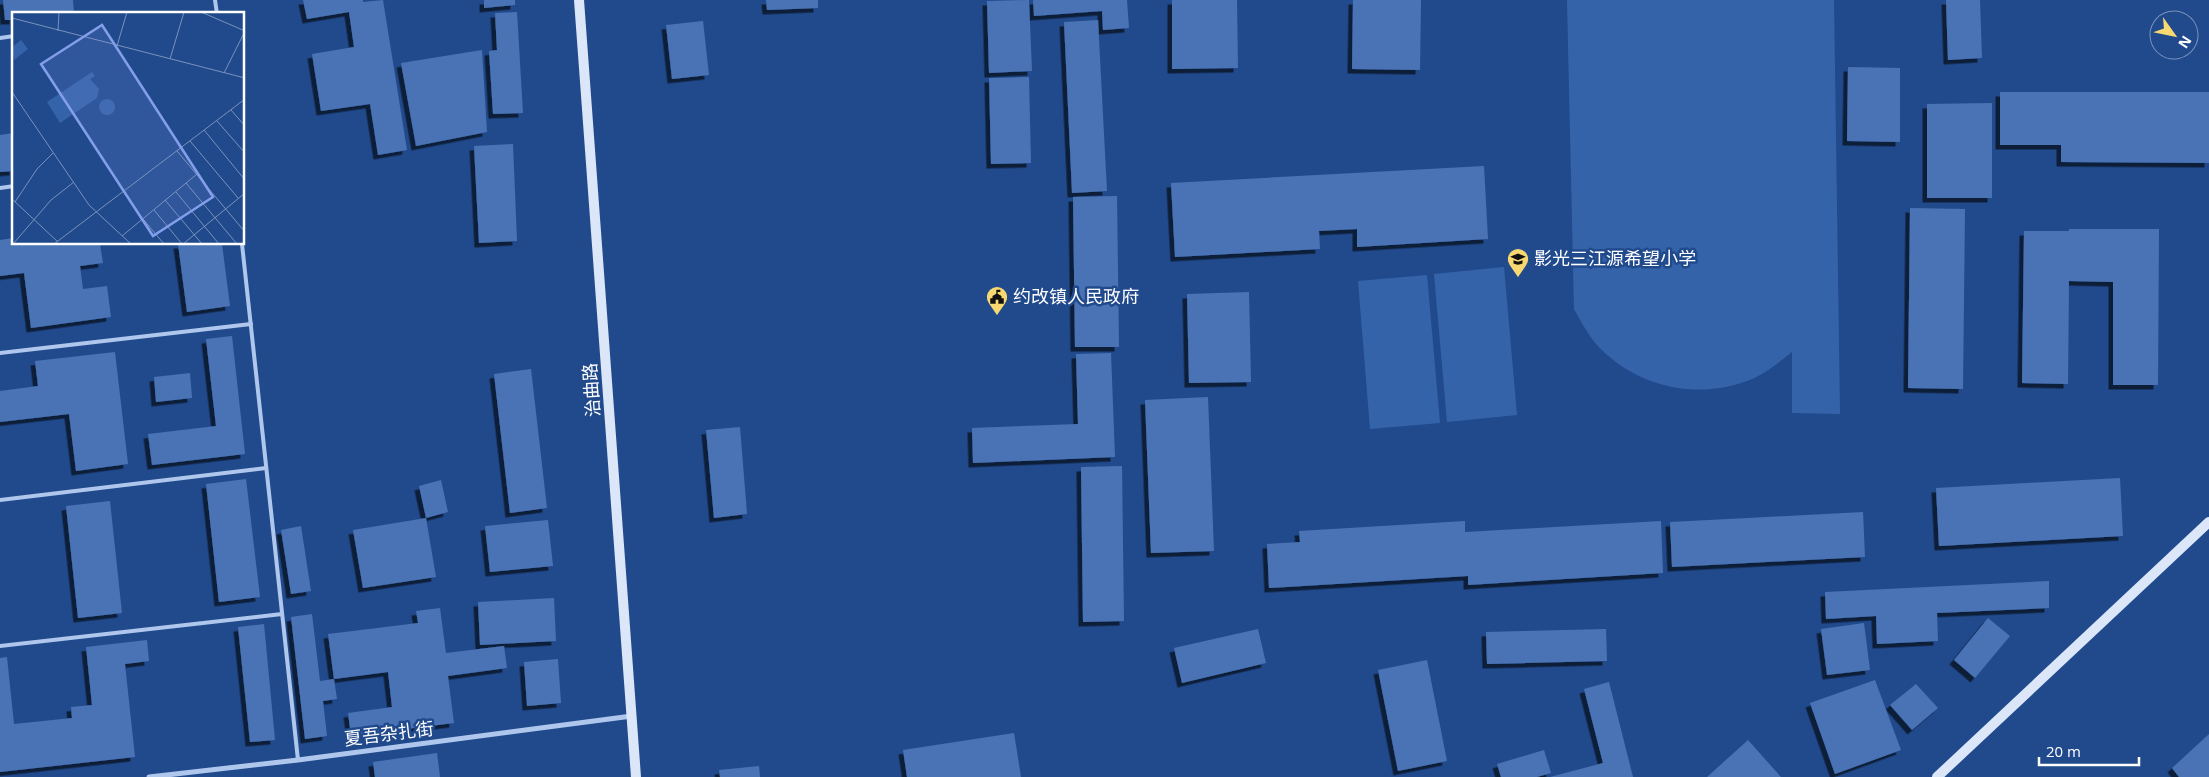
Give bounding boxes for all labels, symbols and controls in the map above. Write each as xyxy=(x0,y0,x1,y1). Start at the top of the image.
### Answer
north arrow xyxy=(2149,10,2199,60)
inset map xyxy=(12,12,245,245)
text: N xyxy=(2174,32,2196,52)
place label: 影光三江源希望小学 xyxy=(1534,246,1696,270)
school or university icon: 影光三江源希望小学 xyxy=(1506,247,1530,278)
place label: 约改镇人民政府 xyxy=(1013,284,1139,308)
public building icon: 约改镇人民政府 xyxy=(985,285,1009,316)
street label: 治曲路 xyxy=(577,362,605,418)
street label: 夏吾杂扎街 xyxy=(343,716,435,750)
scale bar xyxy=(2039,734,2139,766)
text: 20 m xyxy=(2046,741,2081,761)

